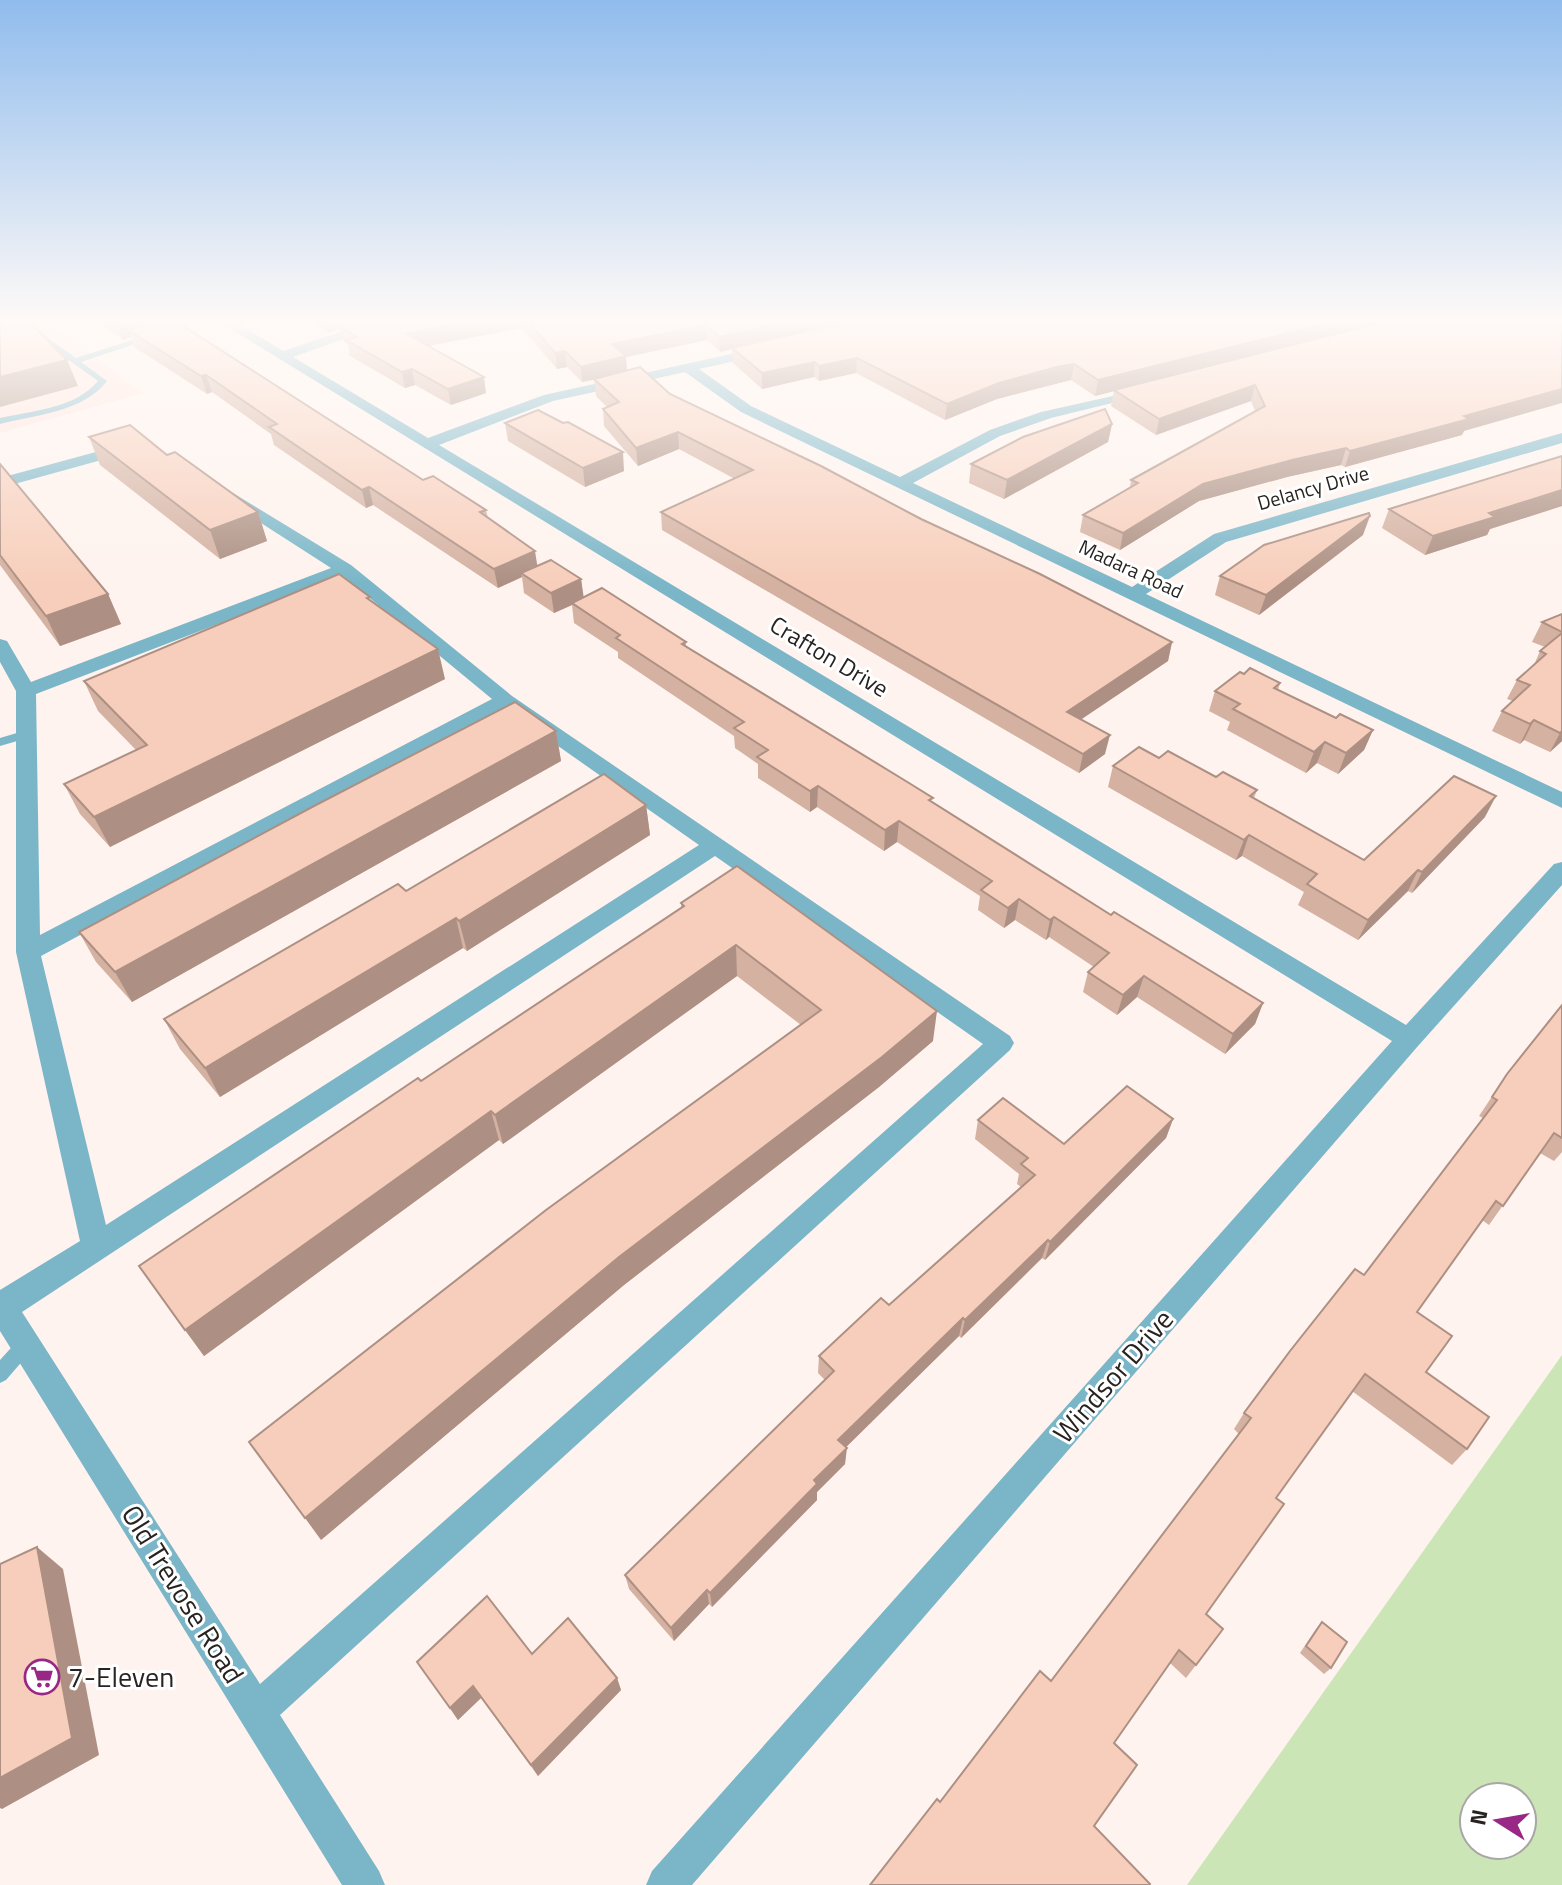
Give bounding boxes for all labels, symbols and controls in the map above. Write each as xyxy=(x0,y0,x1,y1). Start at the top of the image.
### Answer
street label: Delancy Drive xyxy=(1253,457,1372,518)
street label: Madara Road xyxy=(1074,531,1189,606)
street label: Crafton Drive xyxy=(763,606,896,706)
street label: Windsor Drive xyxy=(1042,1299,1183,1452)
street label: Old Trevose Road xyxy=(111,1496,256,1691)
place label: 7-Eleven xyxy=(68,1655,174,1698)
supermarket icon: 7-Eleven xyxy=(23,1658,61,1696)
north arrow xyxy=(1458,1781,1538,1861)
text: N xyxy=(1460,1806,1497,1828)

